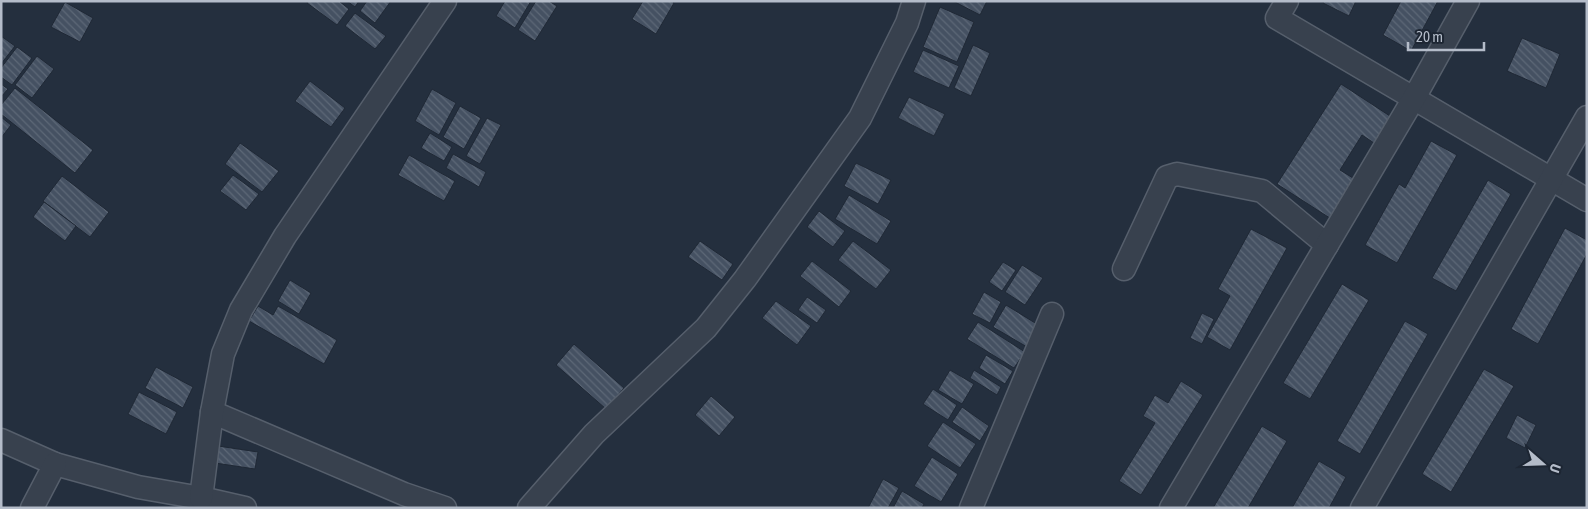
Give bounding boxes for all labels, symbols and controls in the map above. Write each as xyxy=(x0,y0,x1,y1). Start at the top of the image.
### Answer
scale bar xyxy=(1408,20,1484,52)
text: 20 m xyxy=(1416,28,1443,45)
north arrow xyxy=(1518,439,1568,489)
text: U xyxy=(1546,462,1564,475)

